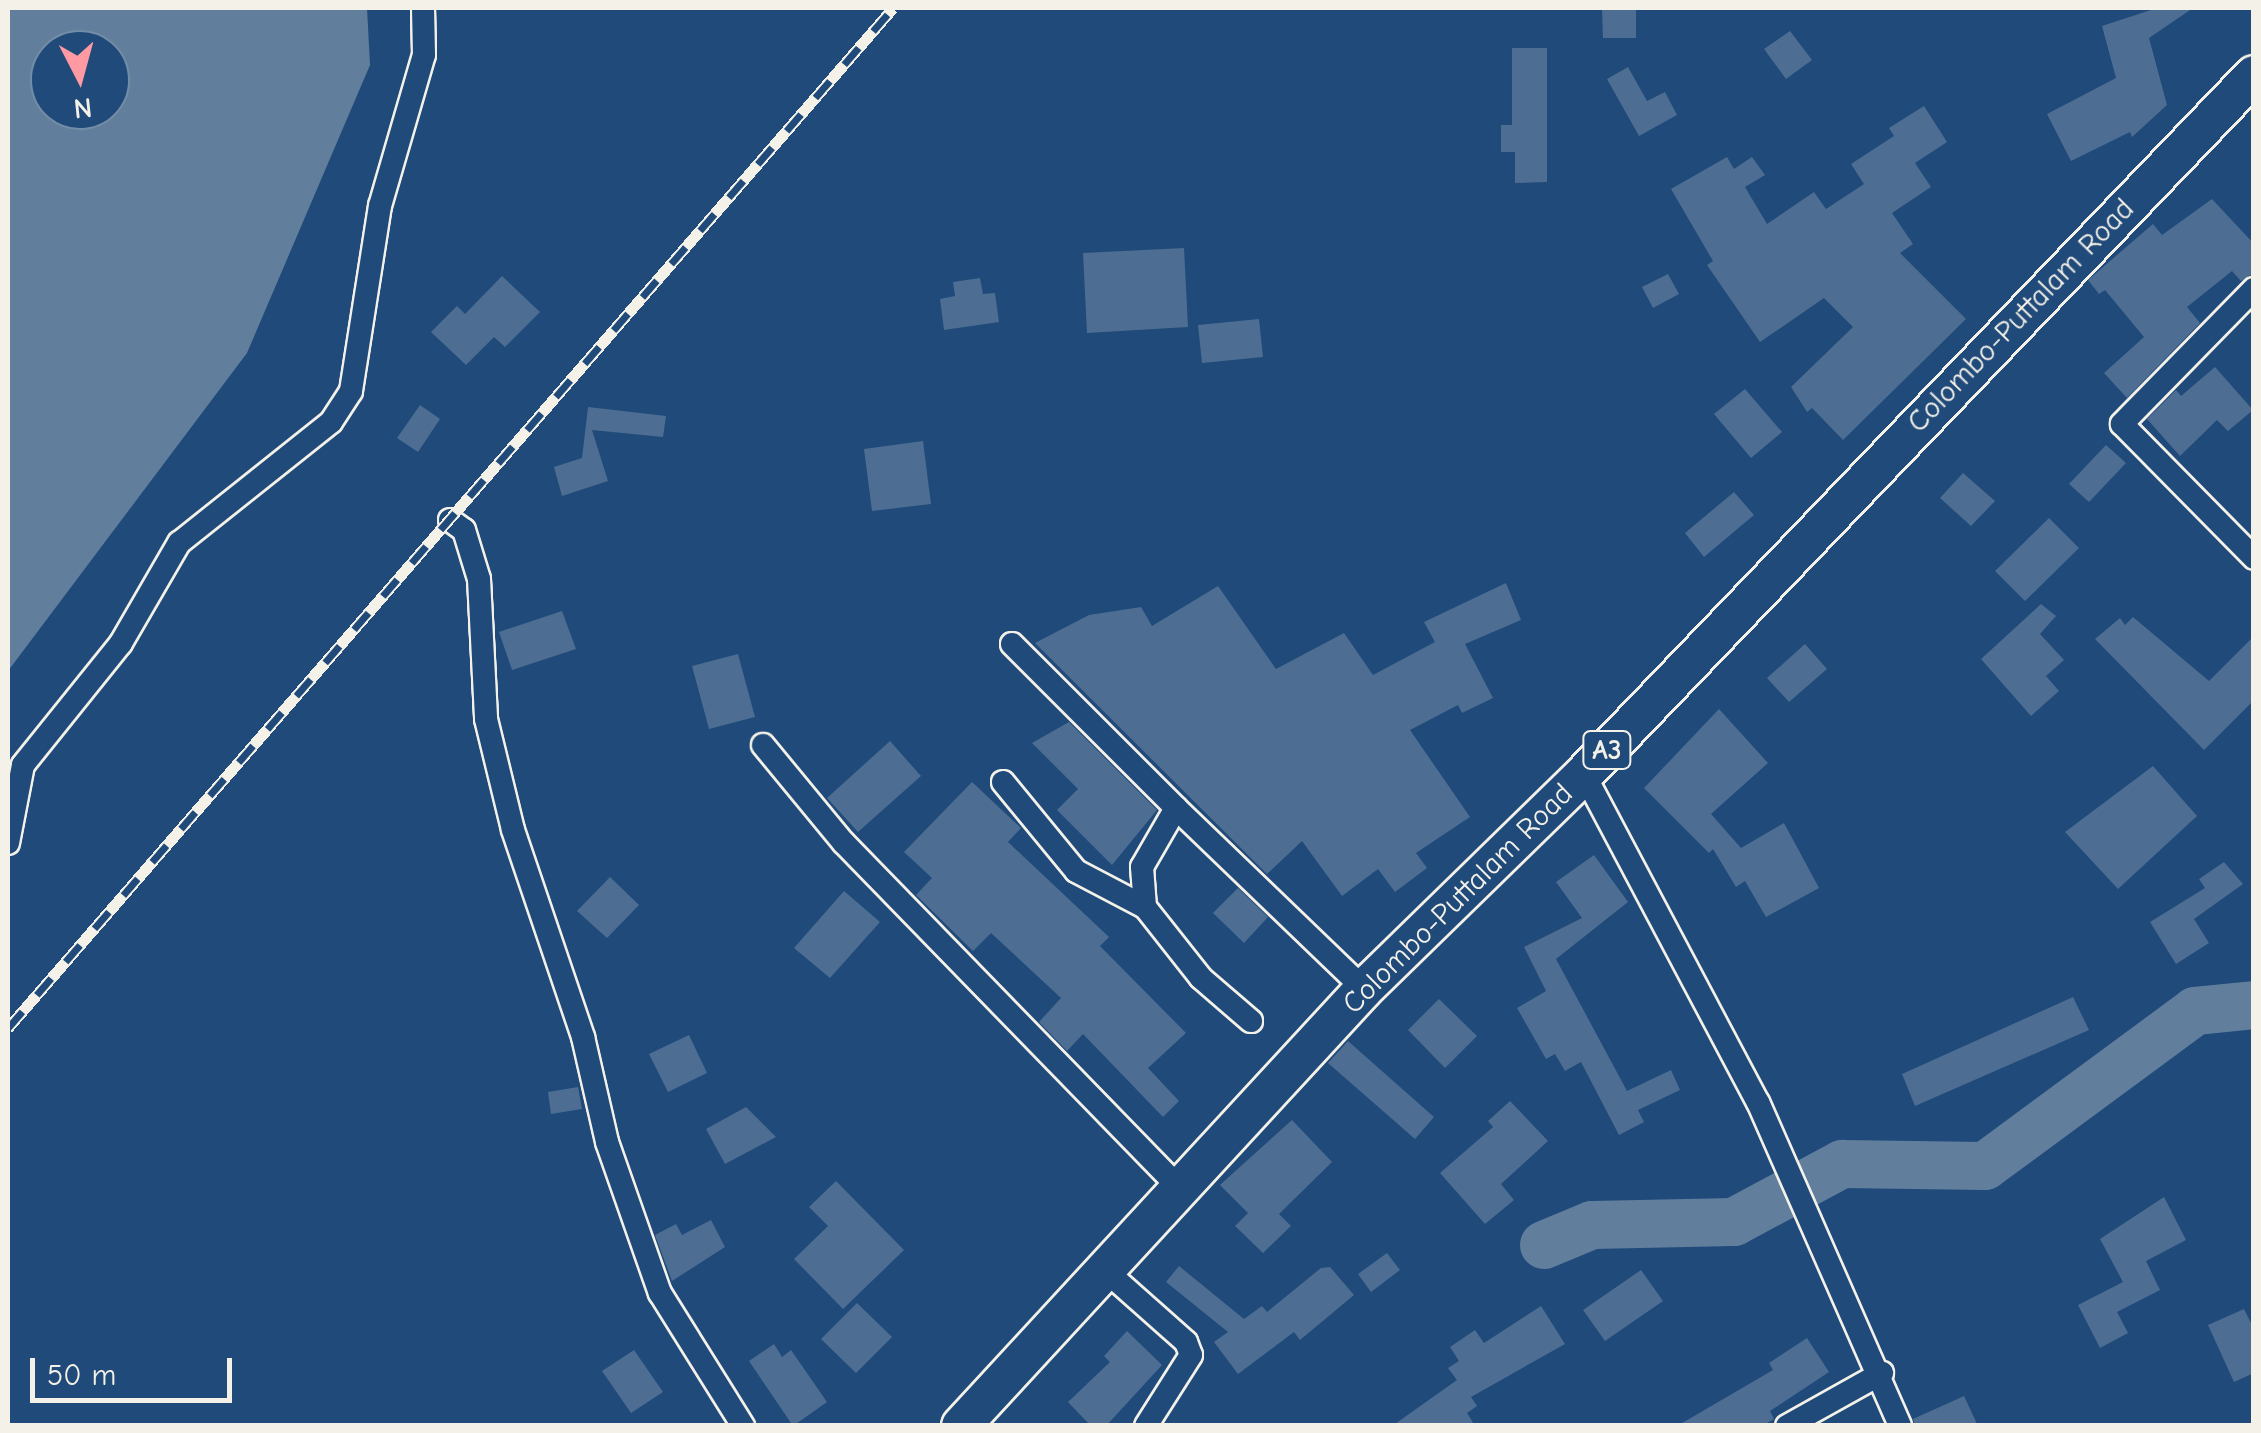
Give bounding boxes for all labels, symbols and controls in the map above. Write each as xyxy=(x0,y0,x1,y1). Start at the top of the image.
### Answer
north arrow xyxy=(30,30,130,130)
text: N xyxy=(72,91,94,125)
street label: Colombo-Puttalam Road xyxy=(1900,192,2142,440)
road number: A3 xyxy=(1582,727,1632,773)
street label: Colombo-Puttalam Road xyxy=(1335,776,1581,1022)
scale bar xyxy=(35,1338,238,1400)
text: 50 m xyxy=(47,1358,116,1393)

